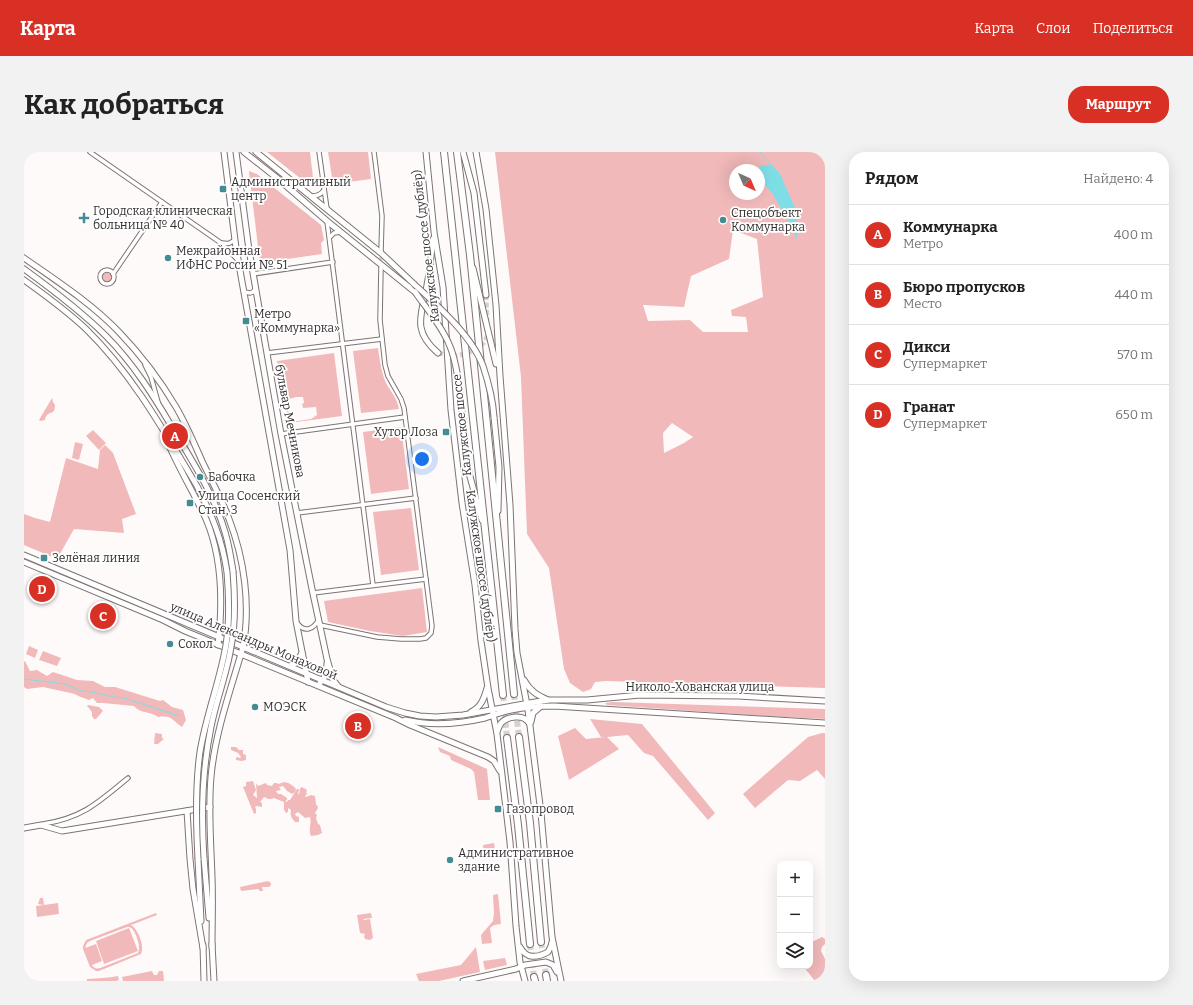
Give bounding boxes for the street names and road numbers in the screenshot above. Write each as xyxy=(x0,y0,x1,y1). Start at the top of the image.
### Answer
street label: Калужское шоссе (дублёр) xyxy=(409,169,442,323)
street label: бульвар Мечникова xyxy=(272,363,308,479)
street label: Калужское шоссе xyxy=(450,373,474,477)
street label: Калужское шоссе (дублёр) xyxy=(463,489,500,643)
street label: улица Александры Монаховой xyxy=(167,599,340,683)
street label: Николо-Хованская улица xyxy=(626,680,775,694)

